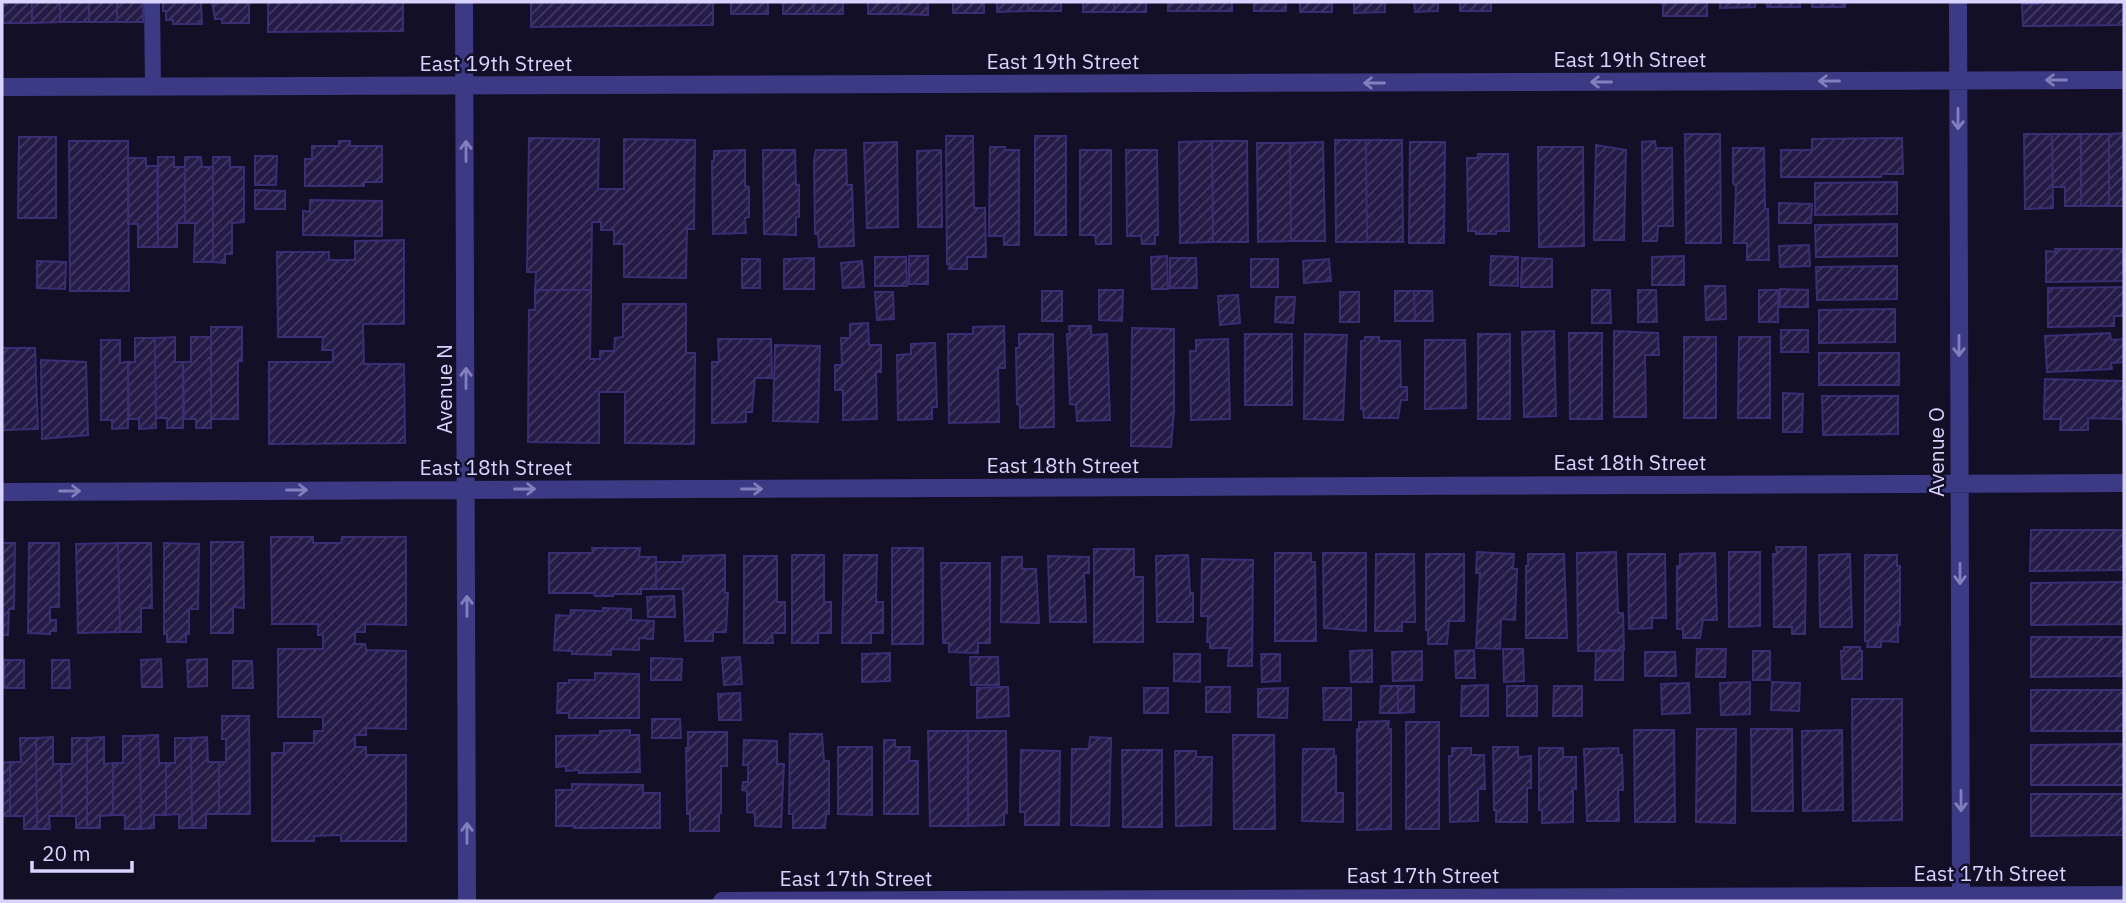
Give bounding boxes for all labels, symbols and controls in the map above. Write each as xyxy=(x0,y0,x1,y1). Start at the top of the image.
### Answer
street label: East 19th Street xyxy=(1554,45,1706,73)
street label: East 19th Street xyxy=(987,47,1139,75)
street label: East 19th Street xyxy=(420,49,572,77)
one-way arrow xyxy=(2045,73,2068,87)
one-way arrow xyxy=(1817,74,1840,88)
one-way arrow xyxy=(1590,75,1613,89)
one-way arrow xyxy=(1362,76,1385,90)
one-way arrow xyxy=(1951,107,1965,130)
one-way arrow xyxy=(459,139,473,162)
one-way arrow xyxy=(1952,335,1966,358)
street label: Avenue N xyxy=(430,344,458,434)
one-way arrow xyxy=(459,367,473,390)
street label: Avenue O xyxy=(1922,407,1950,497)
street label: East 18th Street xyxy=(1554,448,1706,476)
street label: East 18th Street xyxy=(987,451,1139,479)
street label: East 18th Street xyxy=(420,453,572,481)
one-way arrow xyxy=(513,482,536,496)
one-way arrow xyxy=(741,482,764,495)
one-way arrow xyxy=(286,483,309,497)
one-way arrow xyxy=(58,484,81,498)
one-way arrow xyxy=(1953,562,1967,585)
one-way arrow xyxy=(460,594,474,617)
one-way arrow xyxy=(1954,790,1968,813)
one-way arrow xyxy=(460,822,474,845)
scale bar xyxy=(32,830,131,874)
text: 20 m xyxy=(42,839,91,867)
street label: East 17th Street xyxy=(1914,859,2066,887)
street label: East 17th Street xyxy=(1347,861,1499,889)
street label: East 17th Street xyxy=(780,864,932,892)

